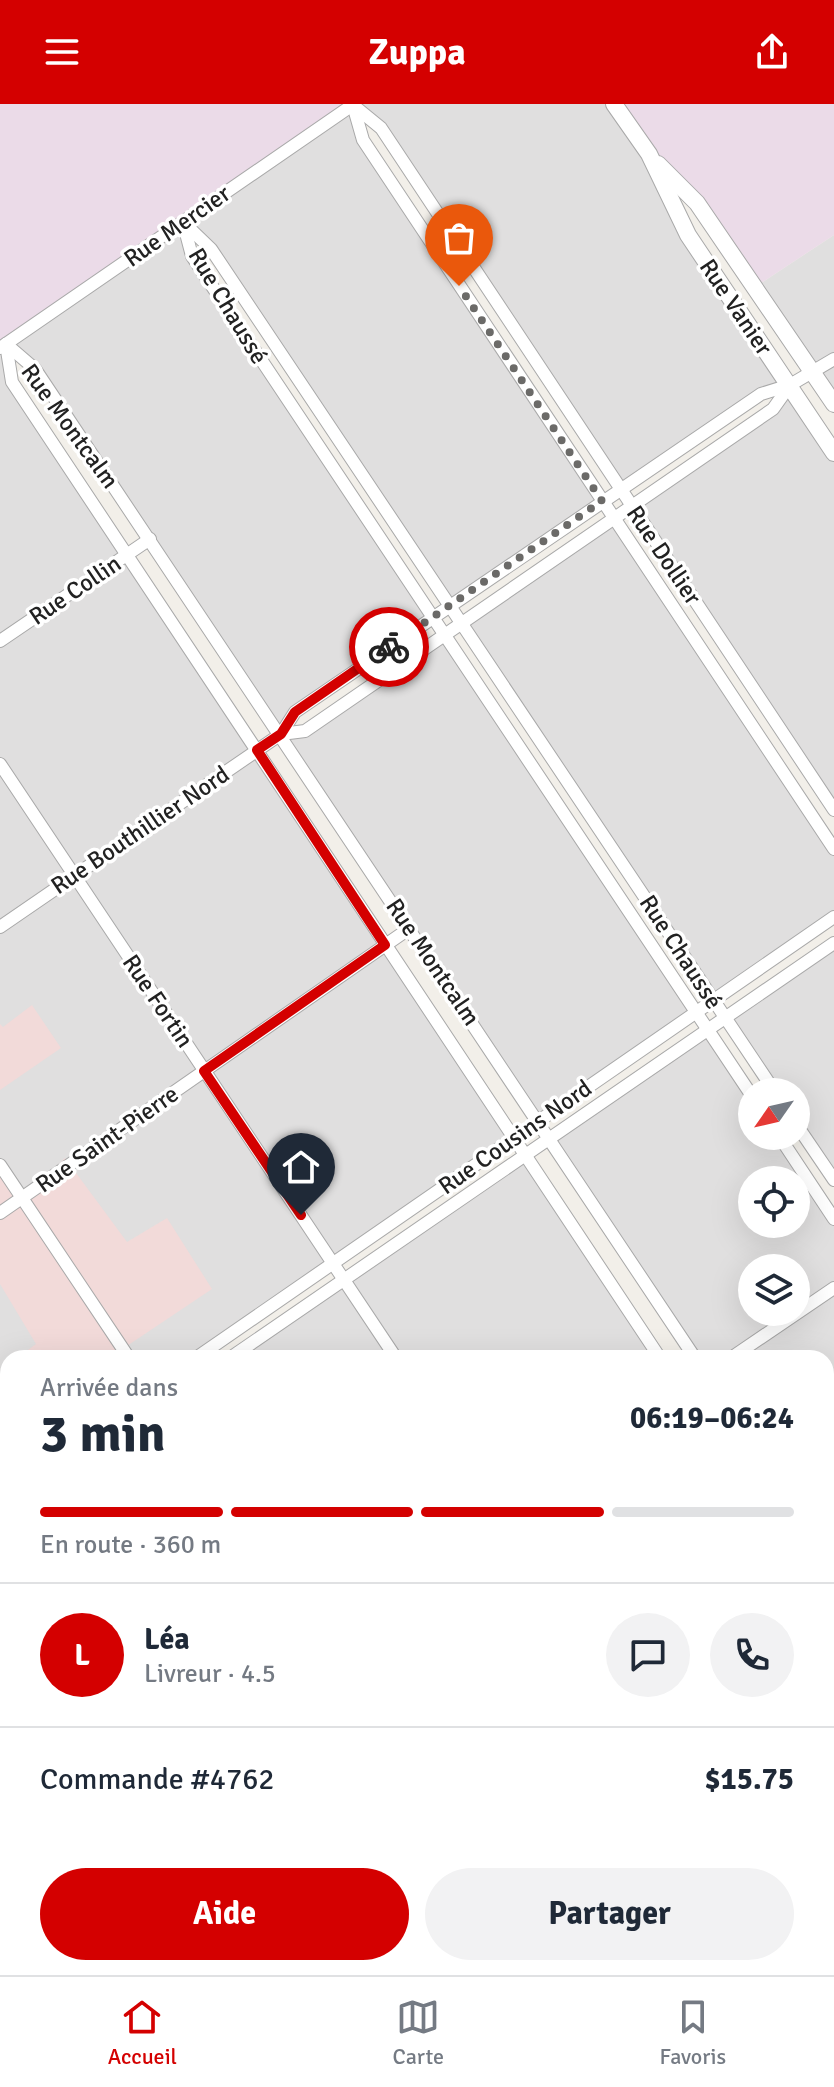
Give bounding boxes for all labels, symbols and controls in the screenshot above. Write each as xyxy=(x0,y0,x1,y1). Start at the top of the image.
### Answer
icon: menu xyxy=(40,30,84,74)
text: Zuppa xyxy=(368,30,466,75)
icon: share xyxy=(750,30,794,74)
street label: Rue Mercier xyxy=(118,178,236,274)
pin xyxy=(425,204,493,286)
icon: bag xyxy=(437,216,481,260)
street label: Rue Chaussé xyxy=(182,243,274,369)
street label: Rue Vanier xyxy=(693,253,779,361)
street label: Rue Montcalm xyxy=(15,358,125,494)
street label: Rue Dollier xyxy=(620,500,708,611)
street label: Rue Collin xyxy=(23,548,127,632)
courier xyxy=(349,607,429,687)
icon: bike xyxy=(367,625,411,669)
street label: Rue Bouthillier Nord xyxy=(45,759,235,901)
street label: Rue Chaussé xyxy=(633,889,729,1015)
street label: Rue Montcalm xyxy=(379,893,487,1031)
street label: Rue Fortin xyxy=(116,949,200,1053)
street label: Rue Cousins Nord xyxy=(433,1073,597,1201)
north arrow xyxy=(738,1078,810,1150)
map controls xyxy=(738,1078,810,1326)
street label: Rue Saint-Pierre xyxy=(30,1079,184,1199)
pin xyxy=(267,1133,335,1215)
icon: home xyxy=(279,1145,323,1189)
button: locate xyxy=(738,1166,810,1238)
button: layers xyxy=(738,1254,810,1326)
text: Arrivée dans xyxy=(40,1372,178,1404)
text: 06:19–06:24 xyxy=(630,1400,794,1437)
text: 3 min xyxy=(40,1402,166,1466)
text: En route · 360 m xyxy=(40,1529,221,1561)
button: chat xyxy=(606,1613,690,1697)
button: phone xyxy=(710,1613,794,1697)
text: Léa xyxy=(144,1621,190,1658)
text: L xyxy=(74,1637,90,1674)
text: Livreur · 4.5 xyxy=(144,1658,276,1690)
text: Commande #4762 xyxy=(40,1761,275,1798)
text: $15.75 xyxy=(704,1761,794,1798)
button: Aide xyxy=(40,1868,409,1960)
button: Partager xyxy=(425,1868,794,1960)
tab: Accueil xyxy=(108,1995,177,2070)
tab: Carte xyxy=(393,1995,444,2070)
tab: Favoris xyxy=(659,1995,726,2070)

